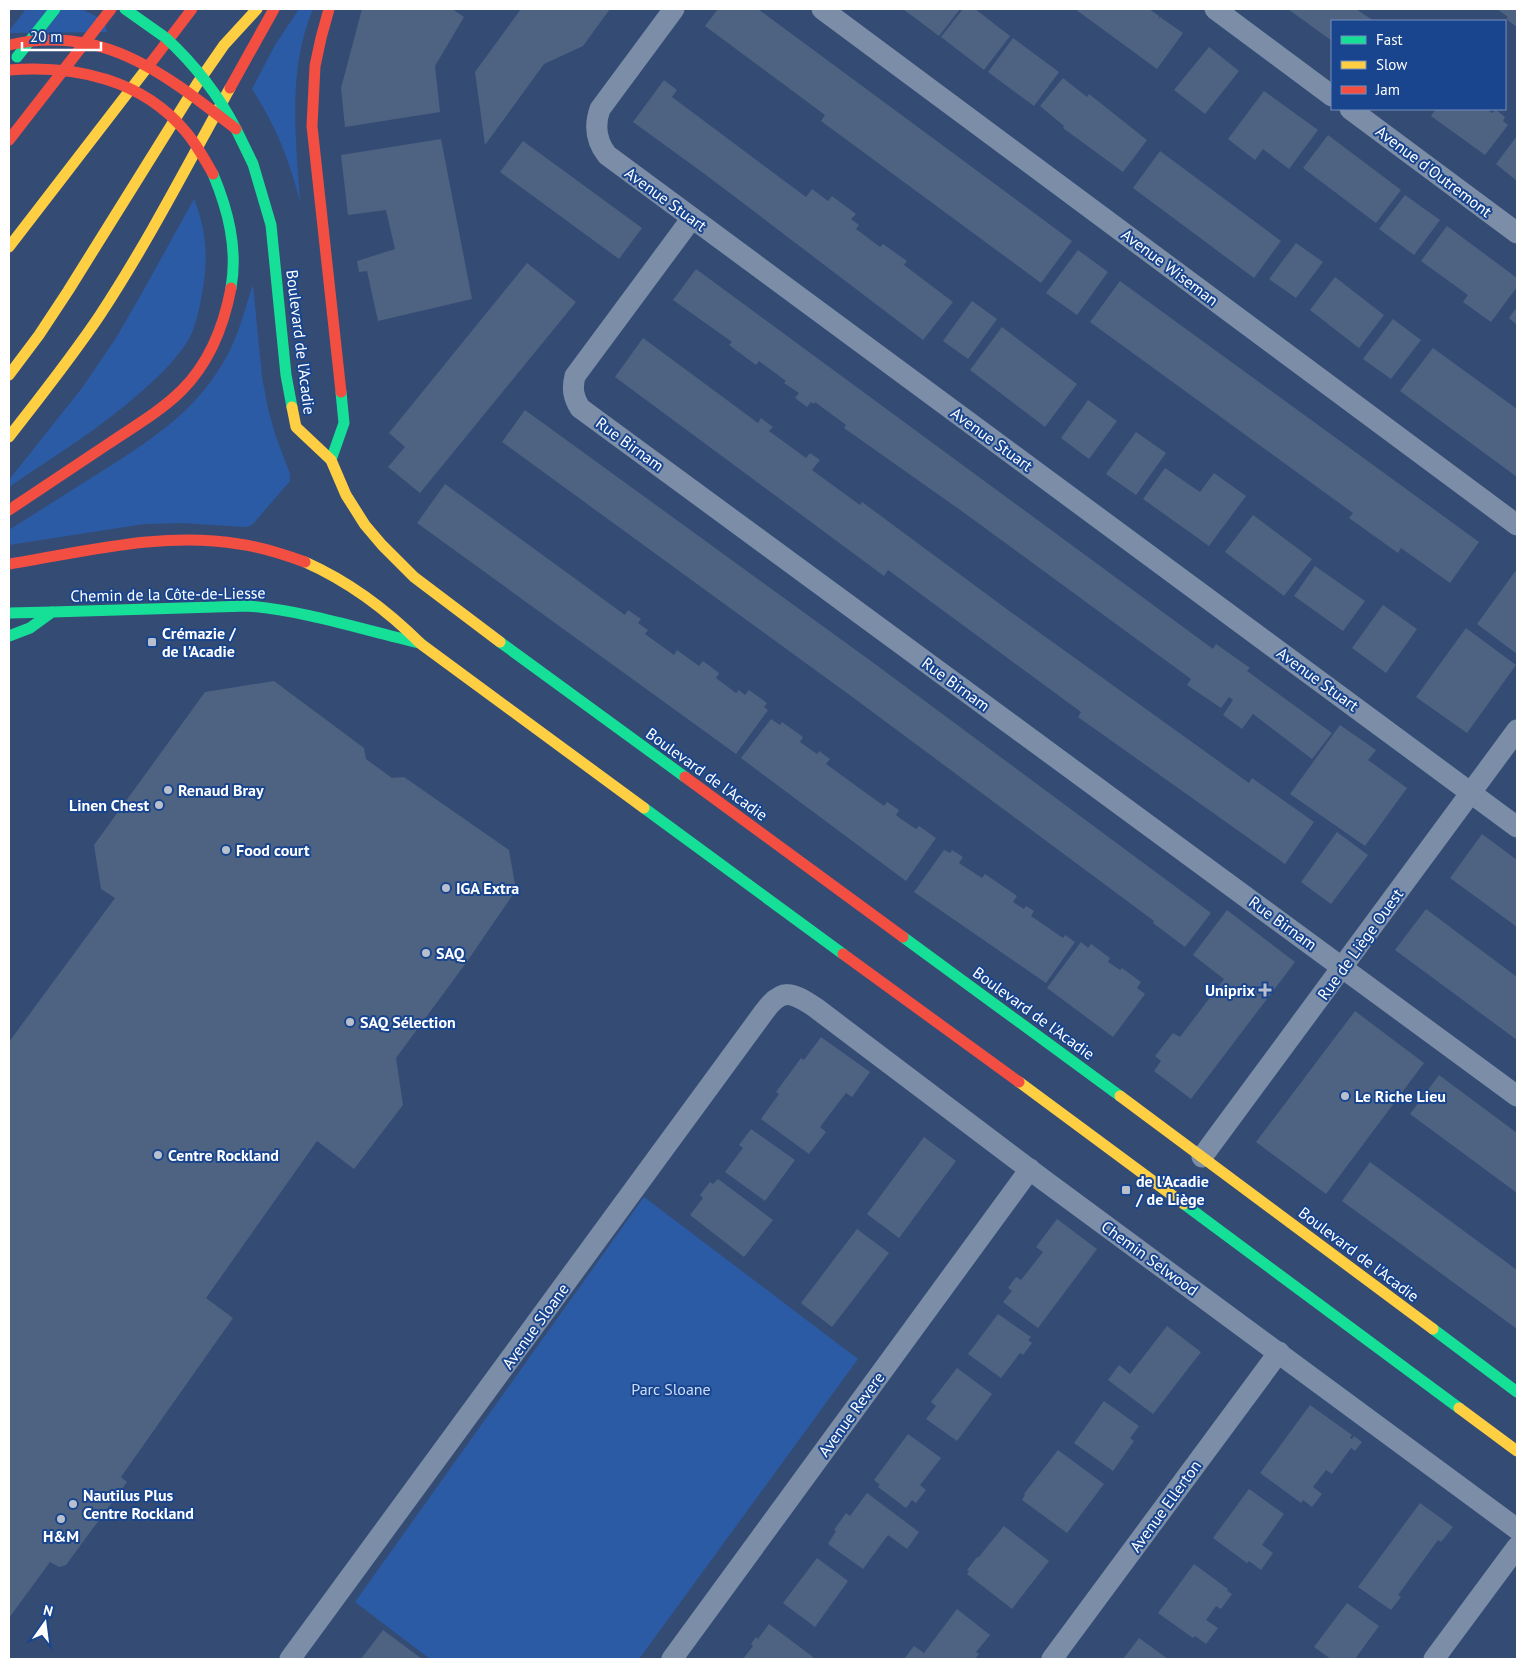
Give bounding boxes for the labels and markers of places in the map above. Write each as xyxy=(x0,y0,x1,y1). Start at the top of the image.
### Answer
place label: Crémazie / de l'Acadie xyxy=(162,623,236,661)
marker: Crémazie / de l'Acadie xyxy=(146,636,158,648)
place label: Renaud Bray xyxy=(178,780,264,800)
marker: Renaud Bray xyxy=(162,784,174,796)
place label: Linen Chest xyxy=(69,795,149,815)
marker: Linen Chest xyxy=(153,799,165,811)
place label: Food court xyxy=(236,840,310,860)
marker: Food court xyxy=(220,844,232,856)
place label: IGA Extra xyxy=(456,878,519,898)
marker: IGA Extra xyxy=(440,882,452,894)
place label: SAQ xyxy=(436,943,466,963)
marker: SAQ xyxy=(420,947,432,959)
place label: Uniprix xyxy=(1205,980,1256,1000)
marker: Uniprix xyxy=(1259,984,1271,996)
place label: SAQ Sélection xyxy=(360,1012,456,1032)
marker: SAQ Sélection xyxy=(344,1016,356,1028)
place label: Le Riche Lieu xyxy=(1355,1086,1446,1106)
marker: Le Riche Lieu xyxy=(1339,1090,1351,1102)
place label: Centre Rockland xyxy=(168,1145,279,1165)
marker: Centre Rockland xyxy=(152,1149,164,1161)
place label: de l'Acadie / de Liège xyxy=(1135,1171,1209,1209)
marker: de l'Acadie / de Liège xyxy=(1120,1184,1132,1196)
place label: Nautilus Plus Centre Rockland xyxy=(83,1485,194,1523)
marker: Nautilus Plus Centre Rockland xyxy=(67,1498,79,1510)
marker: H&M xyxy=(55,1513,67,1525)
place label: H&M xyxy=(43,1526,79,1546)

